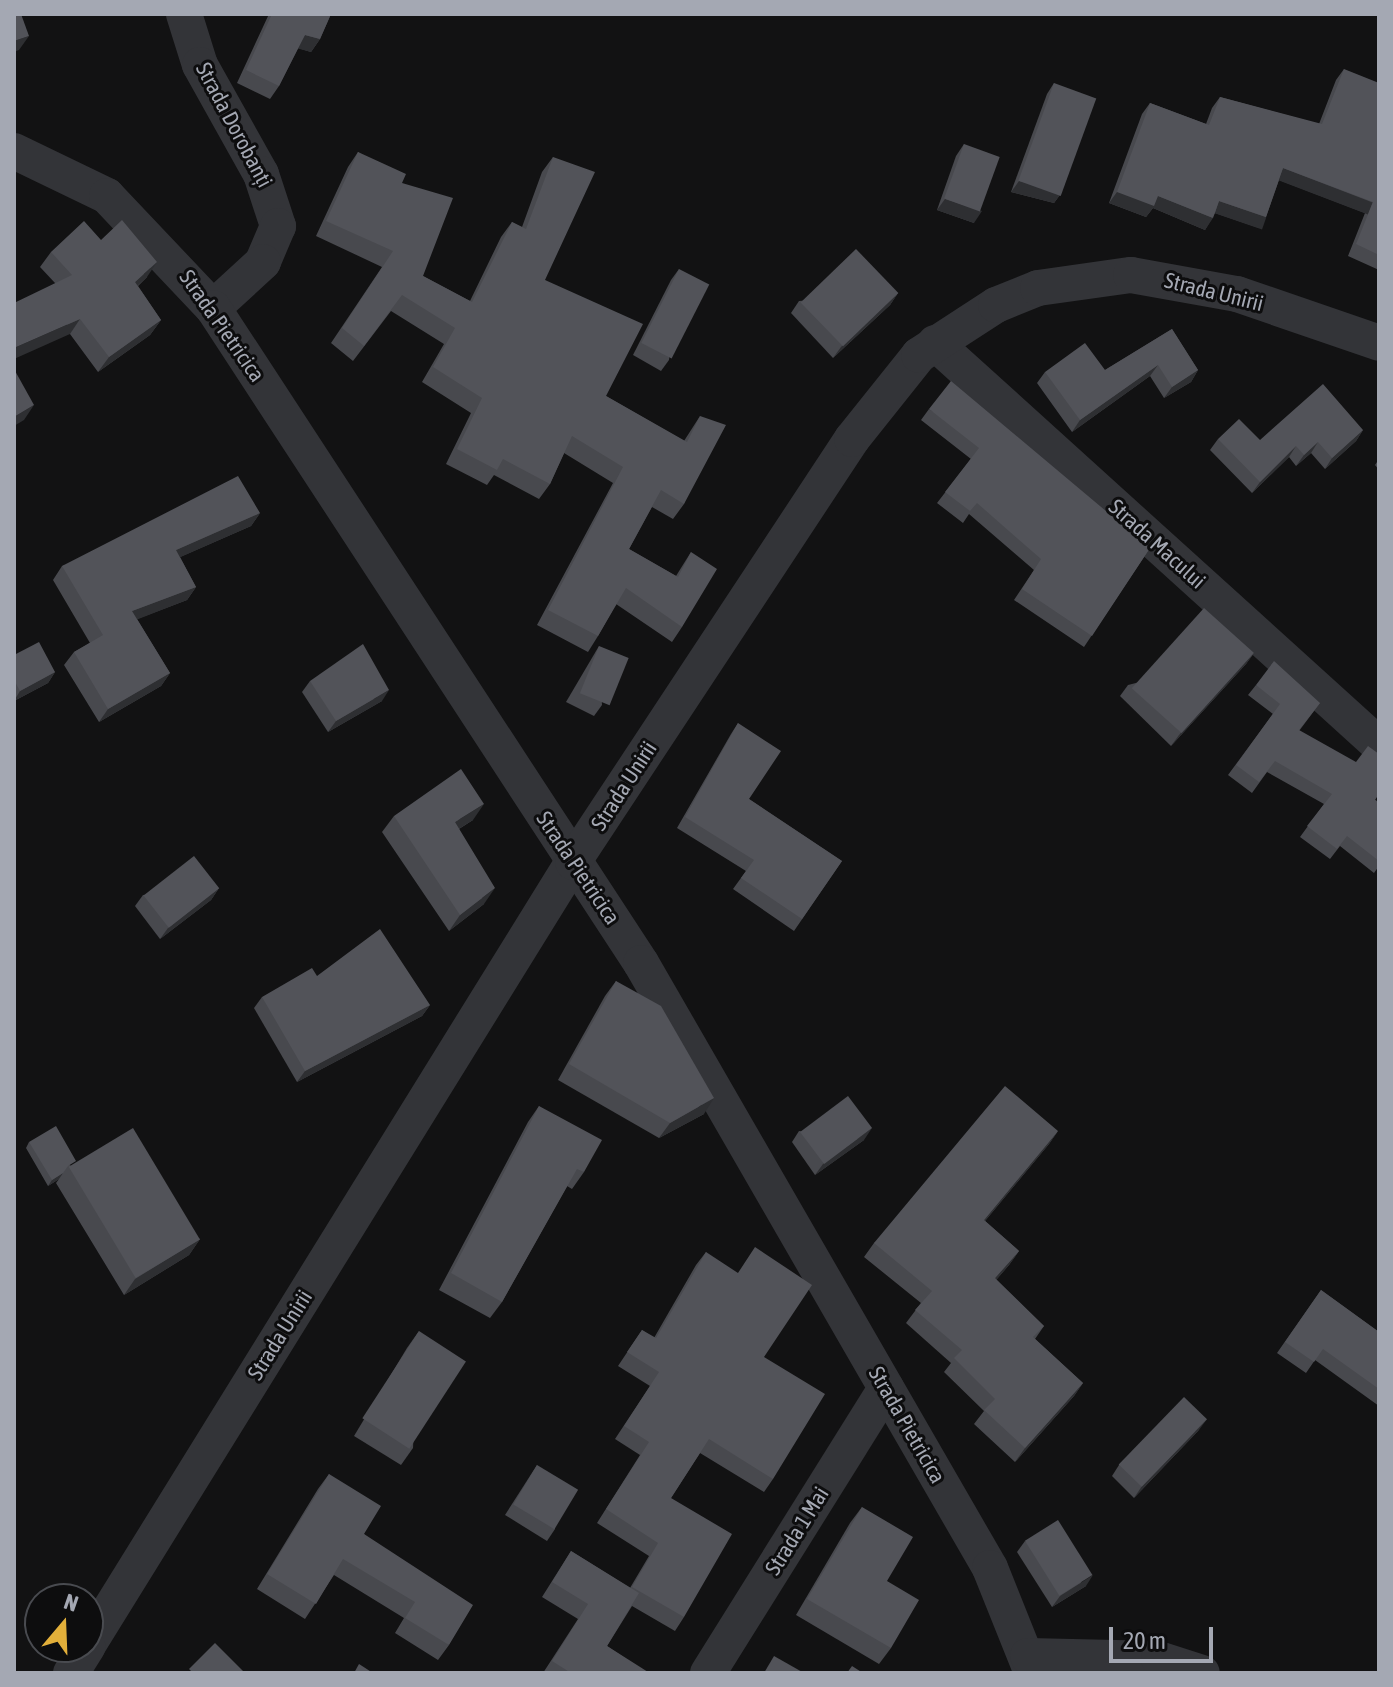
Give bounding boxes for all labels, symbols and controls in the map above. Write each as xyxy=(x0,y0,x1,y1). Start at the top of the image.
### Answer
street label: Strada Dorobanți xyxy=(190,58,278,192)
street label: Strada Pietricica xyxy=(174,265,270,387)
street label: Strada Unirii xyxy=(1162,267,1266,317)
street label: Strada Macului xyxy=(1103,494,1211,594)
street label: Strada Unirii xyxy=(585,737,663,835)
street label: Strada Pietricica xyxy=(531,807,625,929)
street label: Strada Unirii xyxy=(242,1285,318,1385)
street label: Strada Pietricica xyxy=(863,1362,951,1488)
street label: Strada 1 Mai xyxy=(760,1482,834,1580)
north arrow xyxy=(24,1583,104,1663)
text: N xyxy=(61,1588,82,1617)
scale bar xyxy=(1113,1611,1217,1661)
text: 20 m xyxy=(1123,1627,1166,1654)

